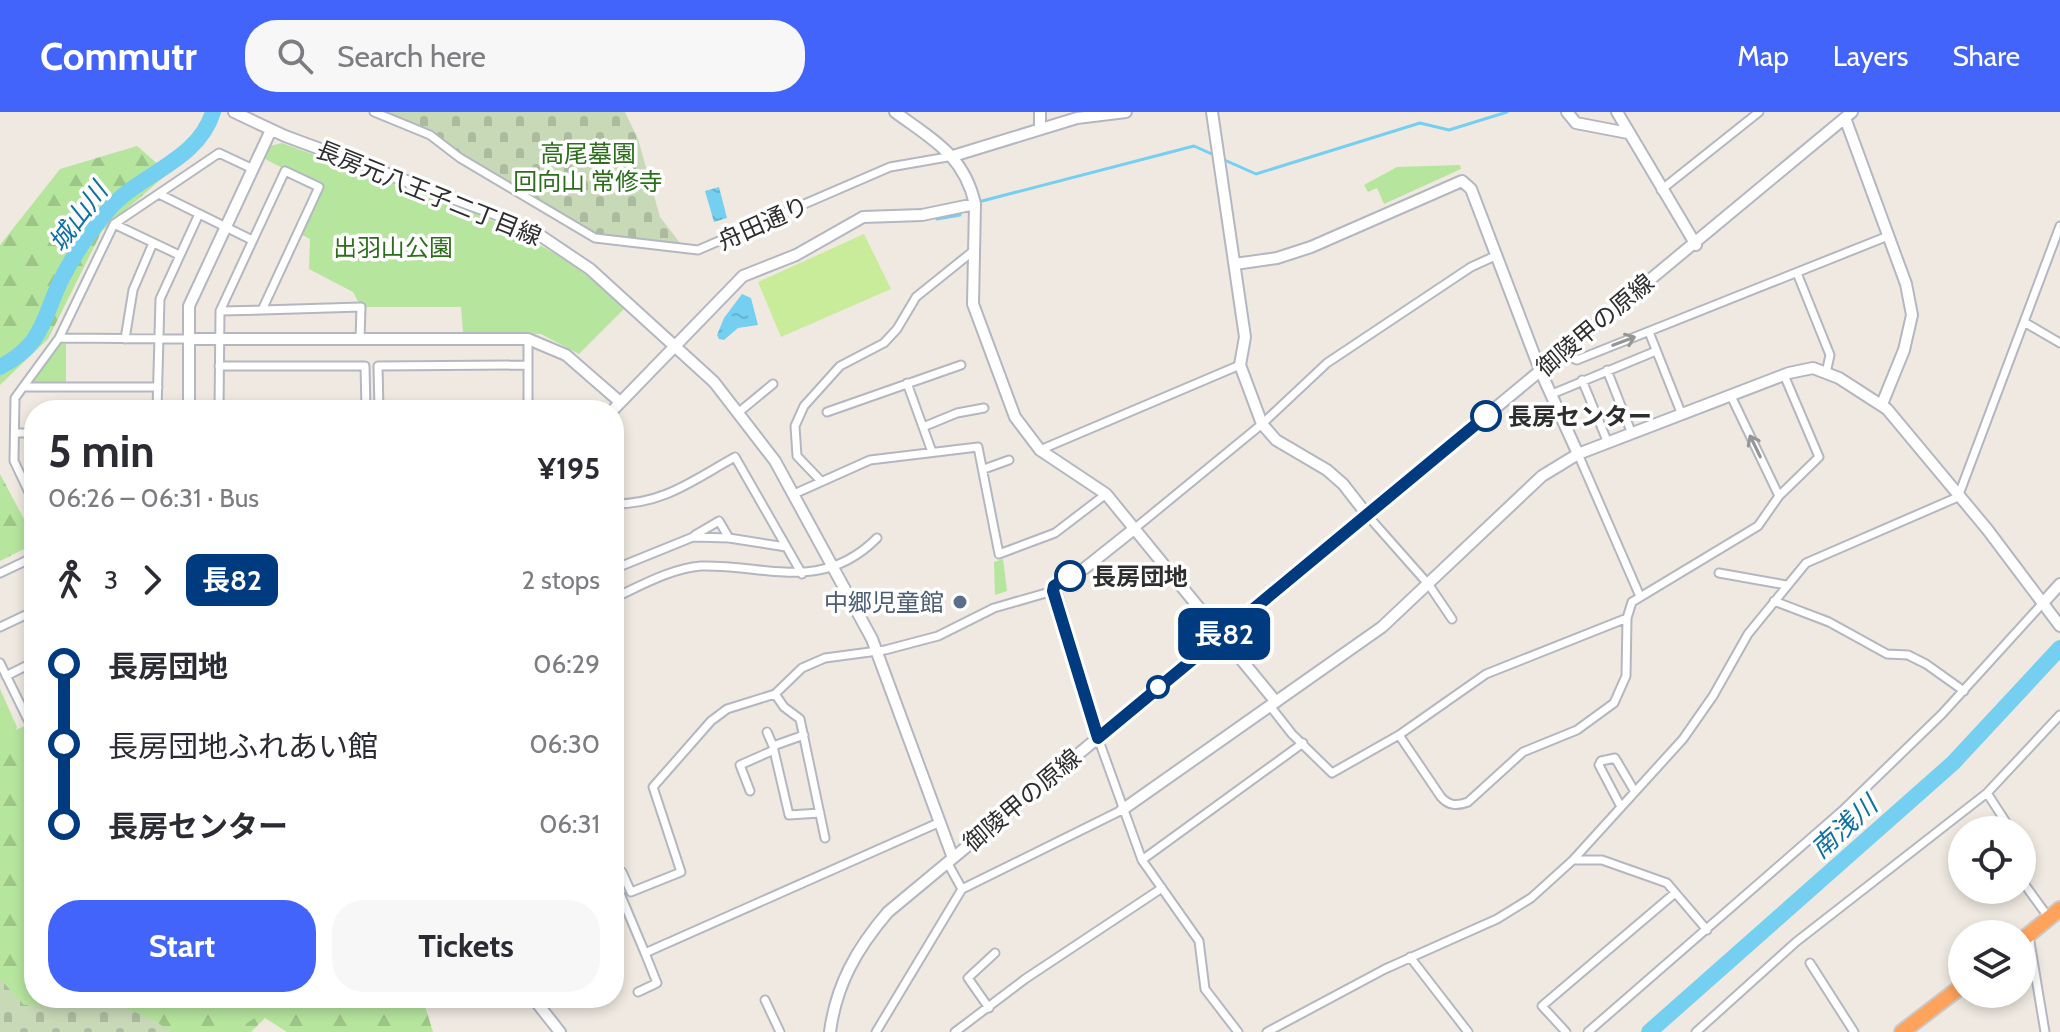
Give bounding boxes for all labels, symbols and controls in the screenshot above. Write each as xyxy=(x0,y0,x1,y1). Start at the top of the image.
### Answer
search box xyxy=(245,20,805,92)
text: Commutr xyxy=(40,33,197,80)
icon: search xyxy=(273,34,317,78)
text: Search here xyxy=(337,38,486,75)
text: Map xyxy=(1737,39,1789,73)
text: Layers xyxy=(1833,39,1908,73)
text: Share xyxy=(1952,39,2020,73)
street label: 長房元八王子二丁目線 xyxy=(312,135,546,251)
park label: 高尾墓園 回向山 常修寺 xyxy=(513,139,663,196)
water label: 城山川 xyxy=(42,174,116,258)
street label: 舟田通り xyxy=(713,190,813,256)
park label: 出羽山公園 xyxy=(333,233,453,262)
street label: 御陵甲の原線 xyxy=(1531,268,1659,382)
one-way arrow xyxy=(1611,333,1636,347)
marker: 長房センター xyxy=(1471,401,1501,431)
place label: 長房センター xyxy=(1508,402,1652,431)
text: 5 min xyxy=(48,425,155,478)
one-way arrow xyxy=(1747,434,1762,458)
text: ¥195 xyxy=(538,450,600,487)
text: 06:26 – 06:31 · Bus xyxy=(48,482,259,514)
icon: walk xyxy=(48,558,92,602)
icon: forward xyxy=(130,558,174,602)
marker: 長房団地 xyxy=(1055,561,1085,591)
place label: 長房団地 xyxy=(1092,562,1188,591)
text: 長82 xyxy=(202,563,262,597)
text: 3 xyxy=(104,564,118,596)
text: 2 stops xyxy=(522,564,600,596)
place label: 中郷児童館 xyxy=(824,588,944,617)
marker: 中郷児童館 xyxy=(951,593,969,611)
line badge: 長82 xyxy=(1178,608,1270,660)
text: 長82 xyxy=(1194,617,1254,651)
text: 長房団地 xyxy=(108,648,228,685)
text: 06:29 xyxy=(533,648,600,680)
unlabelled marker xyxy=(1147,676,1169,698)
text: 長房団地ふれあい館 xyxy=(108,728,378,765)
text: 06:30 xyxy=(529,728,600,760)
street label: 御陵甲の原線 xyxy=(958,743,1086,857)
water label: 南浅川 xyxy=(1804,787,1886,865)
text: 長房センター xyxy=(108,808,288,845)
text: 06:31 xyxy=(539,808,600,840)
map controls xyxy=(1948,816,2036,1008)
button: locate xyxy=(1948,816,2036,904)
button: Start xyxy=(48,900,316,992)
button: Tickets xyxy=(332,900,600,992)
button: layers xyxy=(1948,920,2036,1008)

